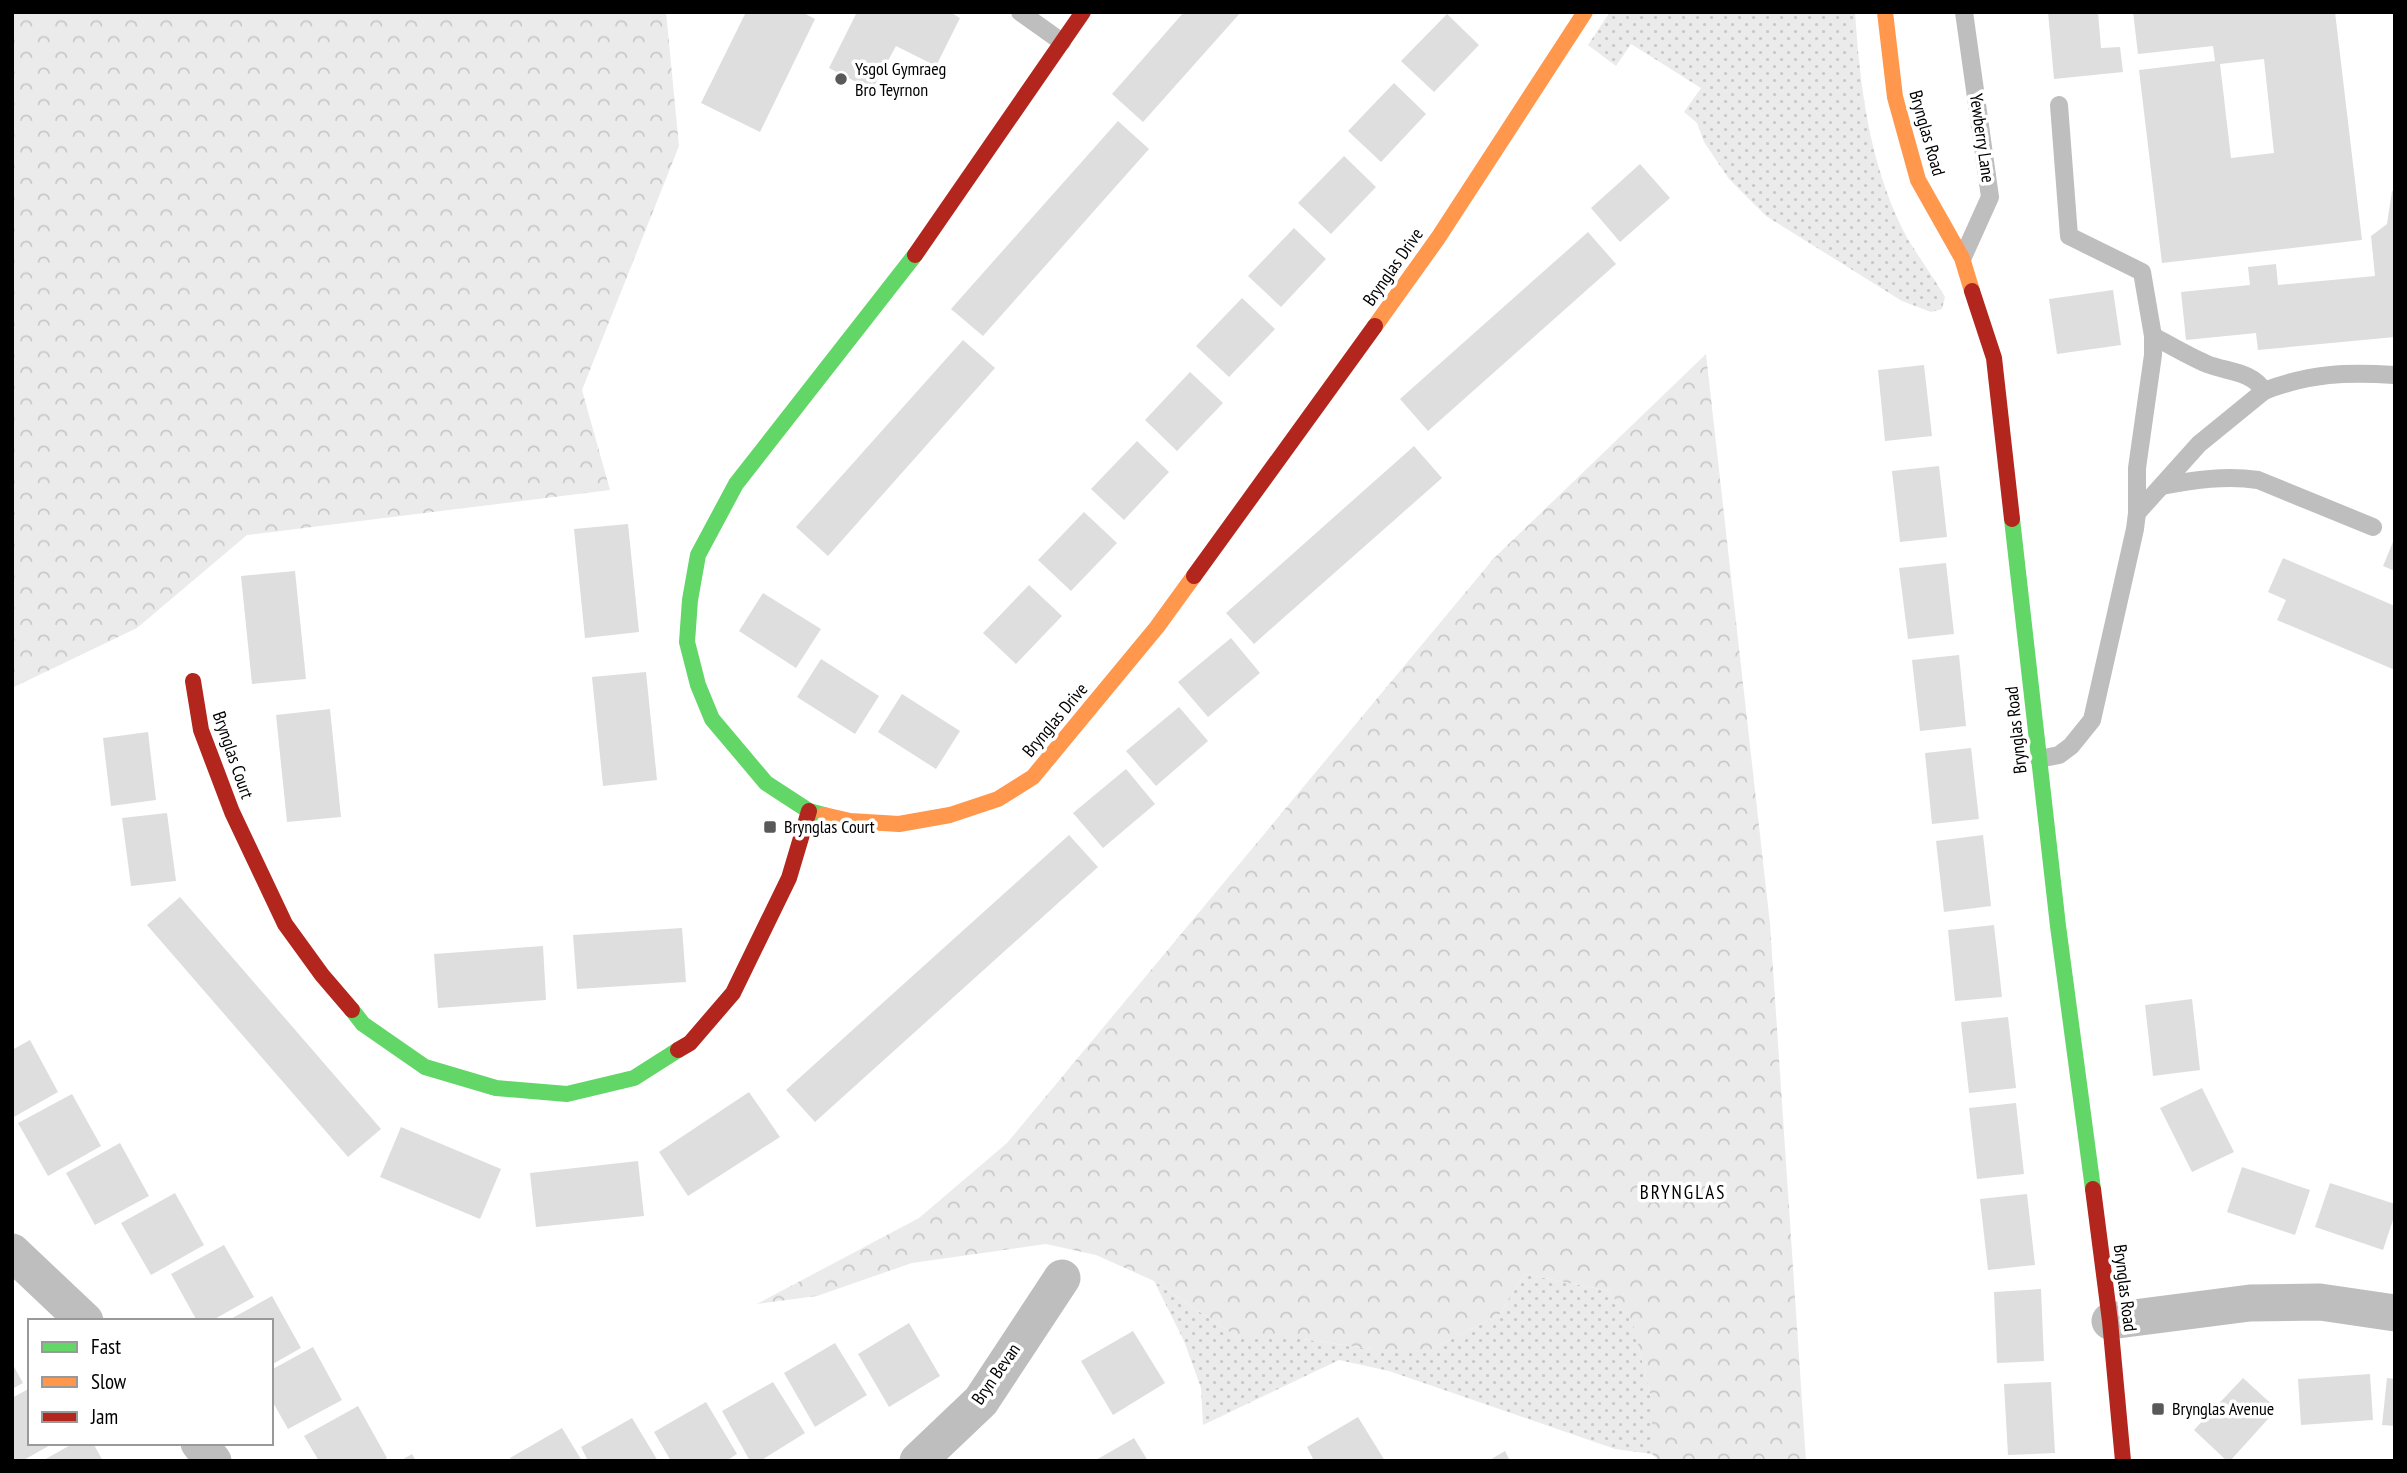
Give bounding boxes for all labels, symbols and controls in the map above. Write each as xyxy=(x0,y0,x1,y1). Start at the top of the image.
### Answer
place label: Ysgol Gymraeg Bro Teyrnon xyxy=(855,57,946,101)
marker: Ysgol Gymraeg Bro Teyrnon xyxy=(833,71,849,87)
street label: Brynglas Road xyxy=(1904,87,1951,178)
street label: Yewberry Lane xyxy=(1965,92,2000,184)
street label: Brynglas Drive xyxy=(1357,223,1428,310)
street label: Brynglas Drive xyxy=(1017,678,1092,761)
street label: Brynglas Road xyxy=(1999,685,2032,775)
street label: Brynglas Court xyxy=(208,708,259,802)
place label: Brynglas Court xyxy=(784,815,875,838)
marker: Brynglas Court xyxy=(762,819,778,835)
district label: BRYNGLAS xyxy=(1640,1180,1726,1204)
street label: Brynglas Road xyxy=(2109,1243,2142,1333)
legend xyxy=(28,1319,273,1445)
text: Fast xyxy=(91,1333,121,1360)
street label: Bryn Bevan xyxy=(966,1339,1025,1409)
text: Slow xyxy=(91,1368,127,1395)
place label: Brynglas Avenue xyxy=(2172,1397,2274,1420)
marker: Brynglas Avenue xyxy=(2150,1401,2166,1417)
text: Jam xyxy=(90,1403,118,1430)

